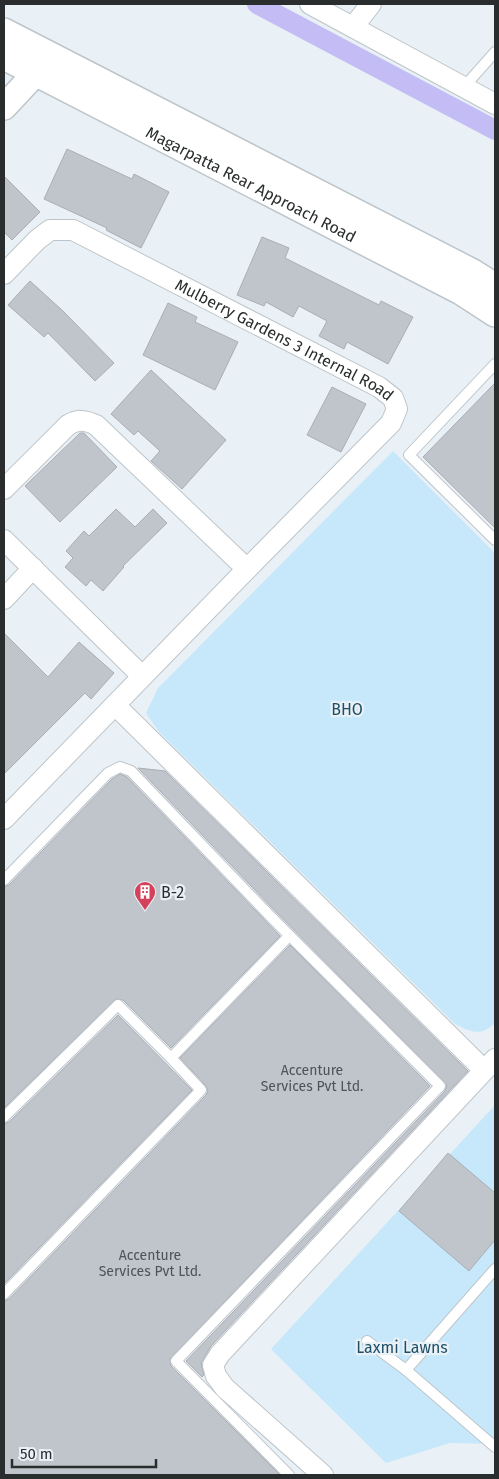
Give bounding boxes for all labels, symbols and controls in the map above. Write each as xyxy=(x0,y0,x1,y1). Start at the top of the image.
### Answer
street label: Magarpatta Rear Approach Road xyxy=(143,123,359,246)
street label: Mulberry Gardens 3 Internal Road xyxy=(172,275,397,405)
park label: BHO xyxy=(331,700,363,719)
building icon: B-2 xyxy=(133,880,157,911)
place label: B-2 xyxy=(161,883,184,902)
house number: Accenture Services Pvt Ltd. xyxy=(261,1062,363,1095)
house number: Accenture Services Pvt Ltd. xyxy=(99,1247,201,1280)
park label: Laxmi Lawns xyxy=(356,1338,448,1357)
scale bar xyxy=(12,1436,156,1468)
text: 50 m xyxy=(20,1445,53,1463)

